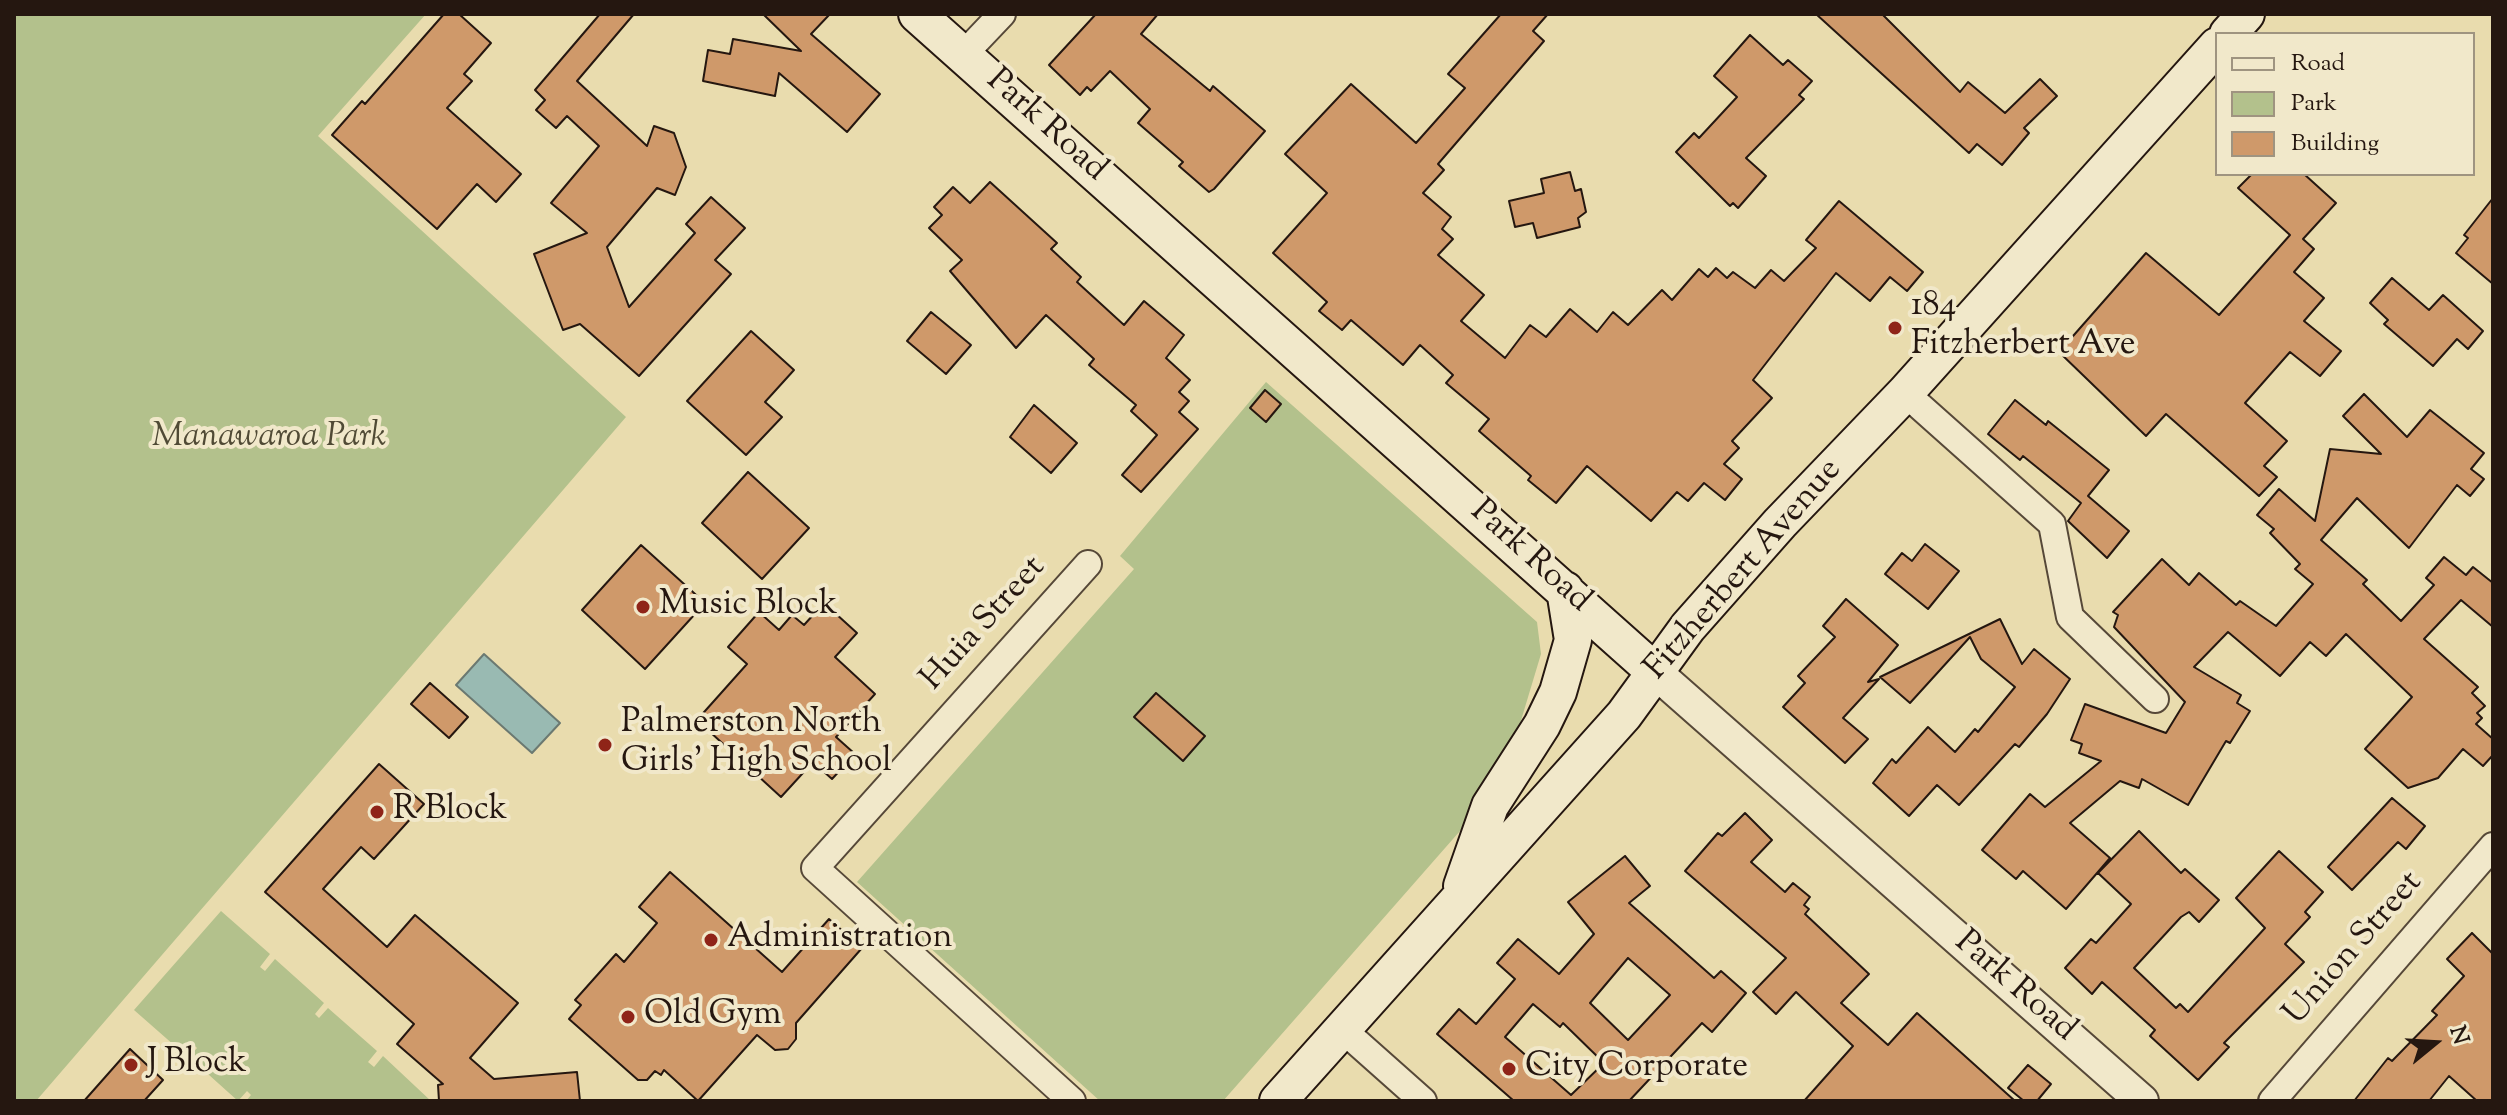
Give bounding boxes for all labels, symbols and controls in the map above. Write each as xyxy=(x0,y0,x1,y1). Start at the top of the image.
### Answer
legend xyxy=(2215,32,2475,176)
text: Road xyxy=(2291,47,2345,81)
street label: Park Road xyxy=(976,62,1114,192)
text: Park xyxy=(2291,87,2337,121)
text: Building xyxy=(2291,127,2379,161)
place label: 184 Fitzherbert Ave xyxy=(1911,288,2136,368)
marker: 184 Fitzherbert Ave xyxy=(1886,319,1904,337)
park label: Manawaroa Park xyxy=(152,419,386,459)
street label: Fitzherbert Avenue xyxy=(1638,452,1852,690)
street label: Park Road xyxy=(1460,493,1598,623)
street label: Huia Street xyxy=(914,549,1056,701)
place label: Music Block xyxy=(659,587,837,627)
marker: Music Block xyxy=(634,598,652,616)
place label: Palmerston North Girls' High School xyxy=(621,705,892,784)
marker: Palmerston North Girls' High School xyxy=(596,736,614,754)
place label: R Block xyxy=(393,792,507,832)
marker: R Block xyxy=(368,803,386,821)
street label: Union Street xyxy=(2277,865,2433,1035)
place label: Administration xyxy=(727,920,953,960)
street label: Park Road xyxy=(1945,924,2083,1052)
marker: Administration xyxy=(702,931,720,949)
place label: Old Gym xyxy=(644,997,781,1037)
north arrow xyxy=(2395,1003,2475,1083)
marker: Old Gym xyxy=(619,1008,637,1026)
text: N xyxy=(2440,1022,2476,1049)
place label: J Block xyxy=(147,1045,247,1085)
place label: City Corporate xyxy=(1525,1049,1748,1089)
marker: J Block xyxy=(122,1056,140,1074)
marker: City Corporate xyxy=(1500,1060,1518,1078)

